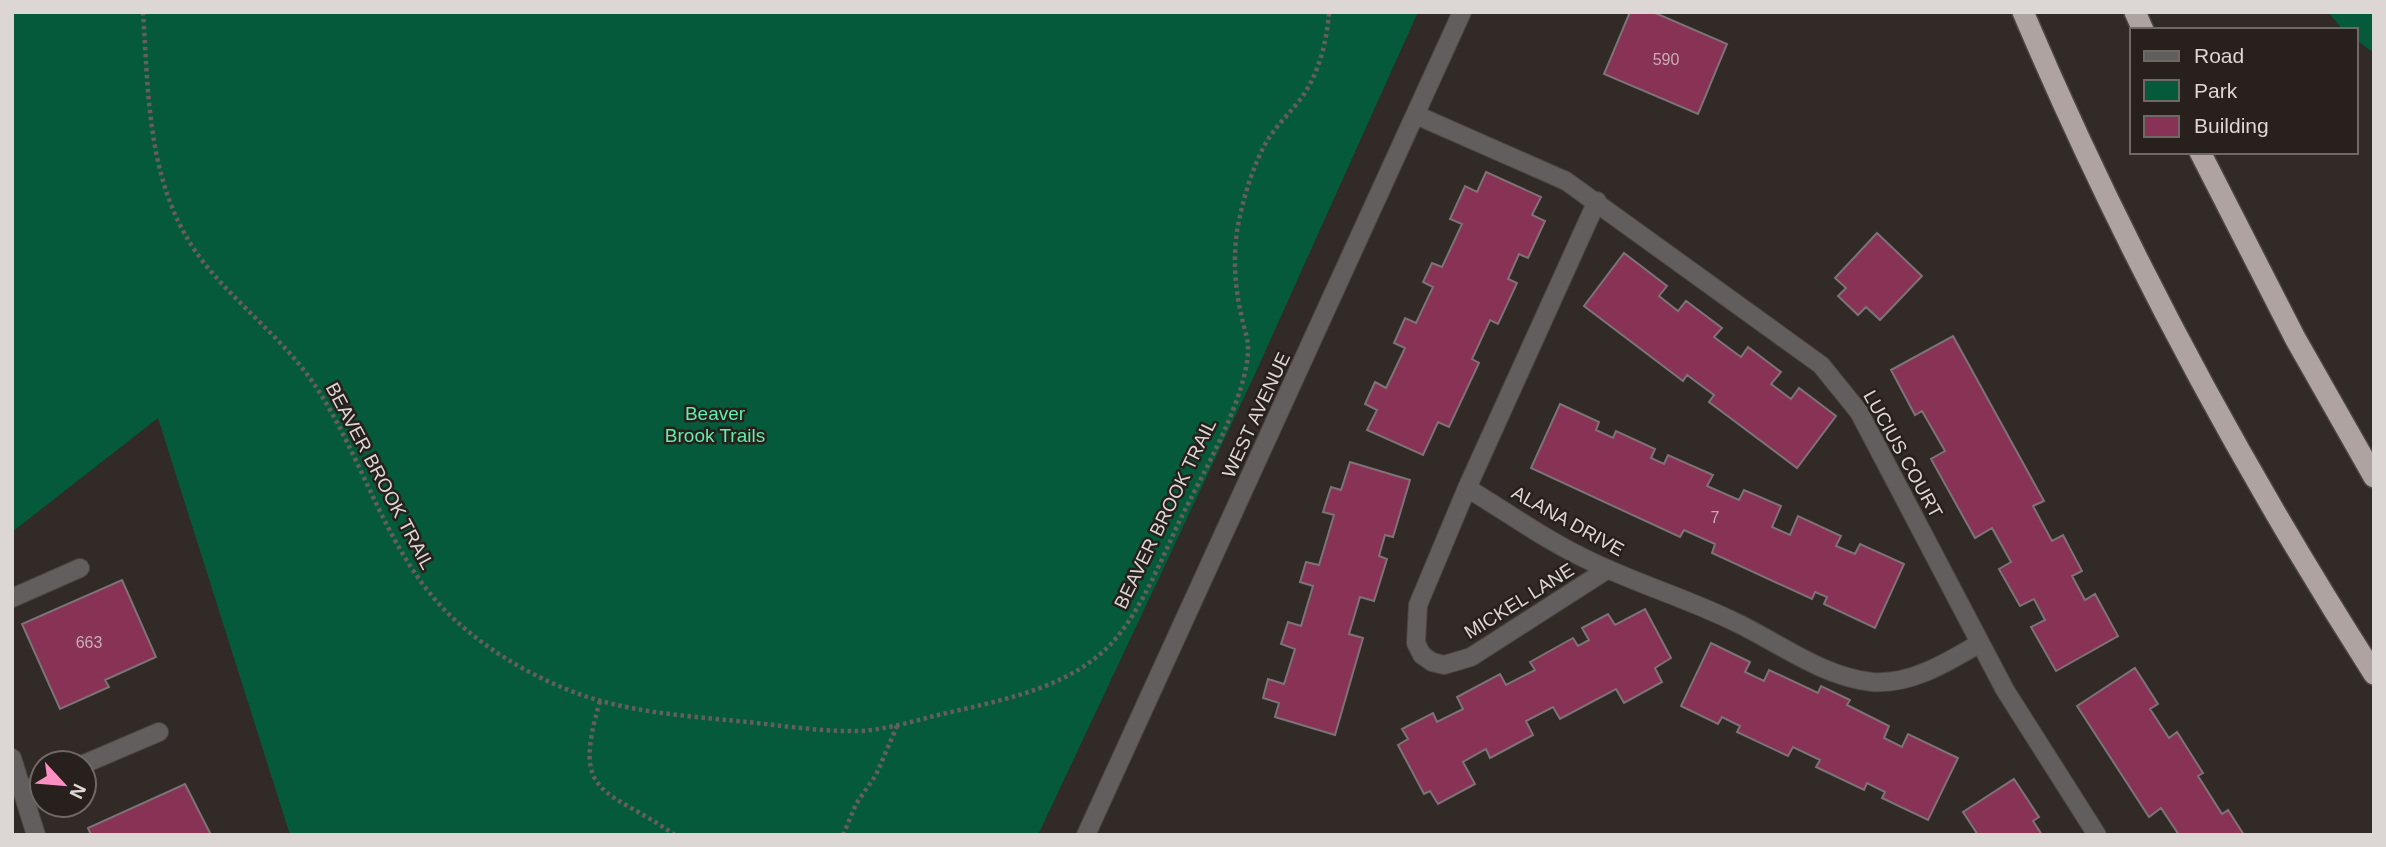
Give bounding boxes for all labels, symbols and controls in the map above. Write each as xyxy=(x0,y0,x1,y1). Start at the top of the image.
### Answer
legend xyxy=(2130,28,2358,154)
text: Road xyxy=(2194,44,2244,67)
house number: 590 xyxy=(1653,51,1679,68)
text: Park xyxy=(2194,79,2238,102)
text: Building xyxy=(2194,114,2269,137)
street label: WEST AVENUE xyxy=(1218,349,1294,481)
street label: BEAVER BROOK TRAIL xyxy=(322,379,438,573)
street label: LUCIUS COURT xyxy=(1859,387,1947,522)
park label: Beaver Brook Trails xyxy=(665,403,765,446)
street label: BEAVER BROOK TRAIL xyxy=(1110,416,1220,612)
street label: ALANA DRIVE xyxy=(1508,482,1628,560)
house number: 7 xyxy=(1711,509,1720,526)
street label: MICKEL LANE xyxy=(1460,559,1578,643)
house number: 663 xyxy=(76,634,102,651)
north arrow xyxy=(28,749,98,819)
text: N xyxy=(65,780,90,802)

